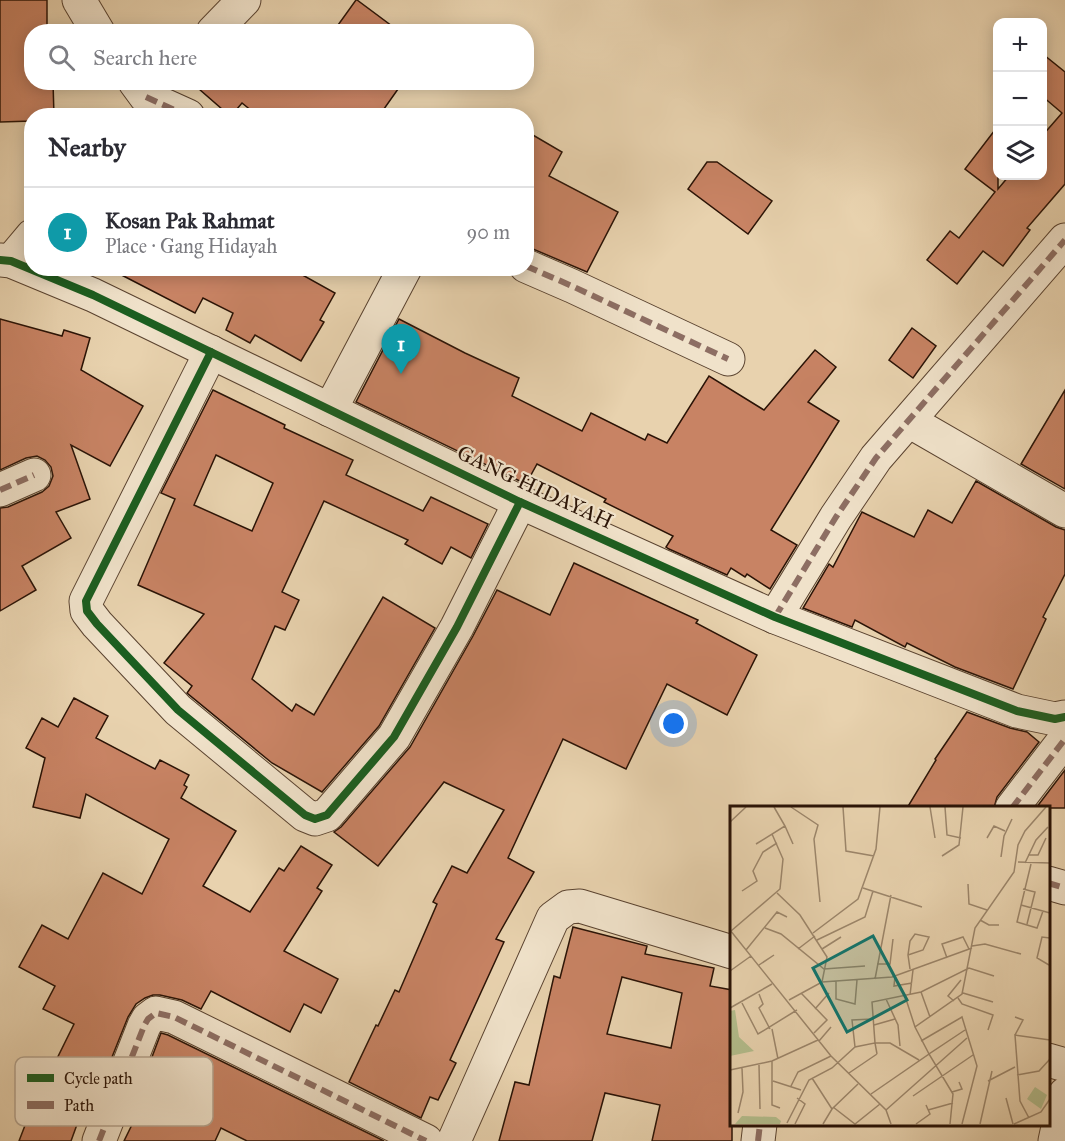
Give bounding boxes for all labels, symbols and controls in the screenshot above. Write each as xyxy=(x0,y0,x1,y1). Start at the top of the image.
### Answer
map controls xyxy=(993,18,1047,180)
button: + xyxy=(993,18,1047,72)
search box xyxy=(24,24,534,90)
icon: search xyxy=(45,41,78,74)
text: Search here xyxy=(93,44,197,71)
button: − xyxy=(993,72,1047,126)
button: layers xyxy=(993,126,1047,180)
text: Nearby xyxy=(48,131,126,163)
text: Kosan Pak Rahmat xyxy=(105,207,275,234)
text: 1 xyxy=(64,220,71,244)
text: 90 m xyxy=(467,220,510,244)
text: Place · Gang Hidayah xyxy=(105,234,277,258)
pin: 1 xyxy=(382,324,420,374)
street label: GANG HIDAYAH xyxy=(453,439,617,535)
your location xyxy=(659,709,688,738)
inset map xyxy=(730,806,1050,1126)
legend xyxy=(15,1057,213,1126)
text: Cycle path xyxy=(64,1069,133,1088)
text: Path xyxy=(64,1096,94,1115)

